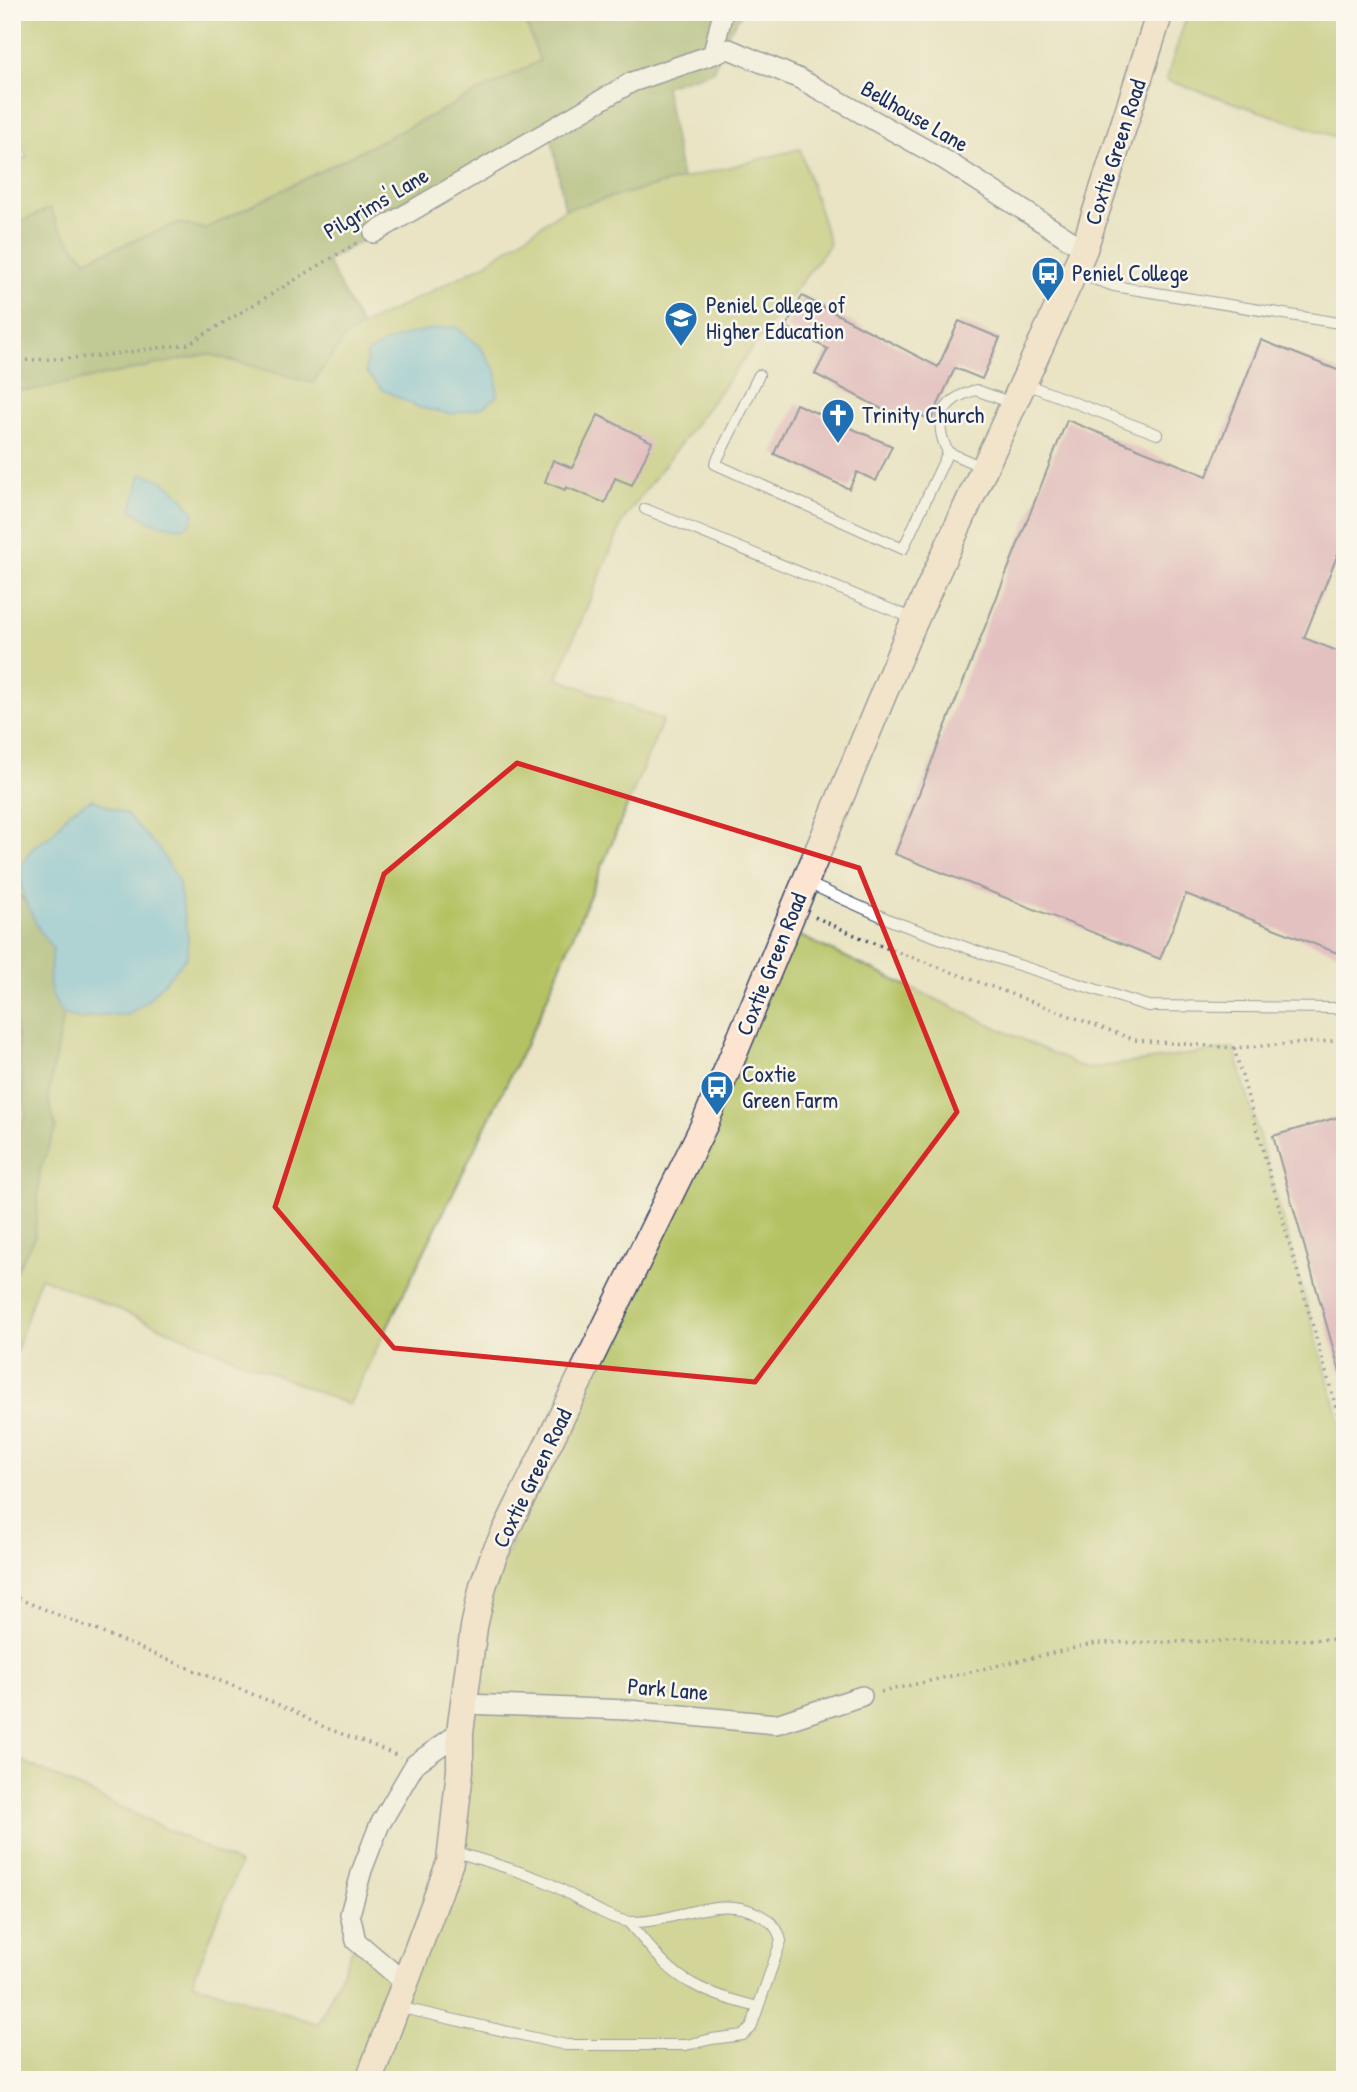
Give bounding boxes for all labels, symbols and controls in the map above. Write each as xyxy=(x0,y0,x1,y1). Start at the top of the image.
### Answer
street label: Bellhouse Lane xyxy=(856,72,975,159)
street label: Coxtie Green Road xyxy=(1076,75,1153,229)
street label: Pilgrims' Lane xyxy=(318,159,434,246)
bus stop icon: Peniel College xyxy=(1029,254,1067,303)
place label: Peniel College xyxy=(1072,257,1189,288)
place label: Peniel College of Higher Education xyxy=(706,289,846,346)
school or university icon: Peniel College of Higher Education xyxy=(662,299,700,348)
church icon: Trinity Church xyxy=(819,396,857,445)
place label: Trinity Church xyxy=(862,399,984,430)
street label: Coxtie Green Road xyxy=(728,888,813,1040)
place label: Coxtie Green Farm xyxy=(742,1058,838,1115)
bus stop icon: Coxtie Green Farm xyxy=(698,1068,736,1117)
street label: Coxtie Green Road xyxy=(484,1403,579,1553)
street label: Park Lane xyxy=(626,1670,710,1707)

